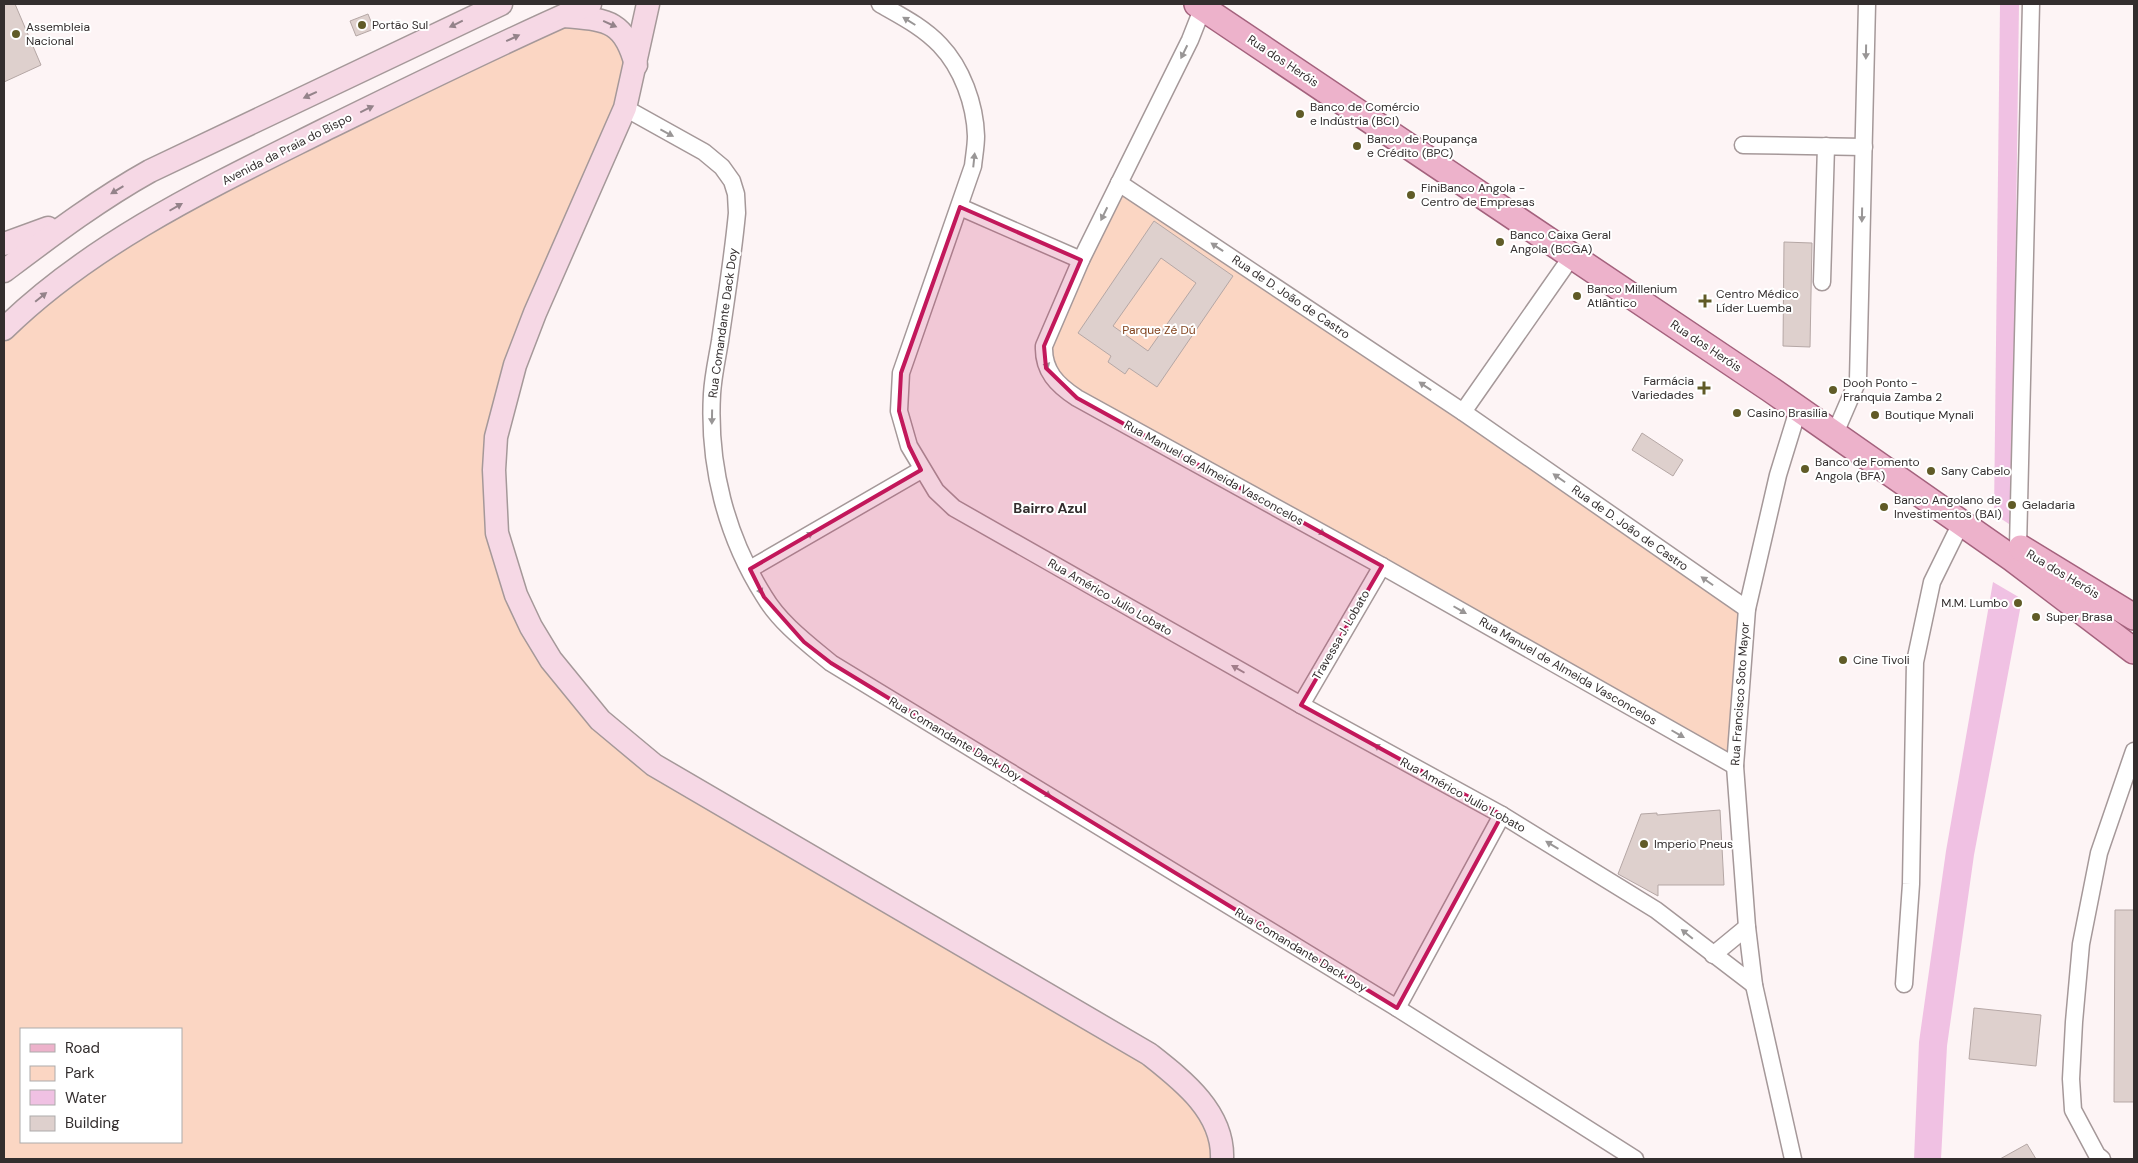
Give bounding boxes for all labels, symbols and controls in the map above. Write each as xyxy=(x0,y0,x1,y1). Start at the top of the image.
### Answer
one-way arrow xyxy=(903,16,916,26)
place label: Portão Sul xyxy=(372,17,428,33)
place label: Assembleia Nacional xyxy=(26,19,90,49)
marker: Portão Sul xyxy=(356,19,368,31)
one-way arrow xyxy=(449,20,464,29)
one-way arrow xyxy=(603,21,617,29)
marker: Assembleia Nacional xyxy=(10,28,22,40)
street label: Rua dos Heróis xyxy=(1244,31,1322,91)
one-way arrow xyxy=(506,34,520,42)
one-way arrow xyxy=(1180,45,1188,59)
one-way arrow xyxy=(1862,45,1870,61)
one-way arrow xyxy=(303,91,317,99)
place label: Banco de Comércio e Indústria (BCI) xyxy=(1310,99,1420,129)
one-way arrow xyxy=(360,105,374,113)
marker: Banco de Comércio e Indústria (BCI) xyxy=(1294,108,1306,120)
street label: Avenida da Praia do Bispo xyxy=(219,109,355,189)
one-way arrow xyxy=(660,129,675,137)
place label: Banco de Poupança e Crédito (BPC) xyxy=(1367,131,1477,161)
marker: Banco de Poupança e Crédito (BPC) xyxy=(1351,140,1363,152)
one-way arrow xyxy=(970,152,978,168)
place label: FiniBanco Angola - Centro de Empresas xyxy=(1421,180,1535,210)
one-way arrow xyxy=(111,185,124,194)
marker: FiniBanco Angola - Centro de Empresas xyxy=(1405,189,1417,201)
one-way arrow xyxy=(168,203,183,211)
one-way arrow xyxy=(1100,206,1108,221)
one-way arrow xyxy=(1858,207,1866,223)
place label: Banco Caixa Geral Angola (BCGA) xyxy=(1510,227,1611,257)
marker: Banco Caixa Geral Angola (BCGA) xyxy=(1494,236,1506,248)
one-way arrow xyxy=(1210,243,1224,252)
street label: Rua Comandante Dack Doy xyxy=(705,247,742,399)
street label: Rua de D. João de Castro xyxy=(1229,251,1353,343)
place label: Banco Millenium Atlântico xyxy=(1587,281,1677,311)
place label: Centro Médico Líder Luemba xyxy=(1716,286,1799,316)
marker: Banco Millenium Atlântico xyxy=(1571,290,1583,302)
one-way arrow xyxy=(34,291,47,302)
marker: Centro Médico Líder Luemba xyxy=(1698,294,1712,308)
street label: Rua dos Heróis xyxy=(1667,316,1745,376)
park label: Parque Zé Dú xyxy=(1122,322,1196,338)
one-way arrow xyxy=(1042,355,1050,370)
place label: Farmácia Variedades xyxy=(1632,373,1694,403)
place label: Dooh Ponto - Franquia Zamba 2 xyxy=(1843,375,1942,405)
one-way arrow xyxy=(1418,382,1432,391)
marker: Farmácia Variedades xyxy=(1698,382,1710,394)
marker: Dooh Ponto - Franquia Zamba 2 xyxy=(1827,384,1839,396)
place label: Casino Brasilia xyxy=(1747,405,1827,421)
marker: Casino Brasilia xyxy=(1731,407,1743,419)
place label: Boutique Mynali xyxy=(1885,407,1974,423)
one-way arrow xyxy=(708,409,716,425)
marker: Boutique Mynali xyxy=(1869,409,1881,421)
street label: Rua Manuel de Almeida Vasconcelos xyxy=(1121,417,1307,529)
place label: Banco de Fomento Angola (BFA) xyxy=(1815,454,1920,484)
marker: Banco de Fomento Angola (BFA) xyxy=(1799,463,1811,475)
place label: Sany Cabelo xyxy=(1941,463,2010,479)
marker: Sany Cabelo xyxy=(1925,465,1937,477)
one-way arrow xyxy=(1552,473,1566,483)
street label: Rua de D. João de Castro xyxy=(1568,482,1692,574)
place label: Banco Angolano de Investimentos (BAI) xyxy=(1894,492,2002,522)
place label: Geladaria xyxy=(2022,497,2075,513)
district label: Bairro Azul xyxy=(1013,499,1087,517)
marker: Geladaria xyxy=(2006,499,2018,511)
marker: Banco Angolano de Investimentos (BAI) xyxy=(1878,501,1890,513)
one-way arrow xyxy=(1311,527,1326,535)
one-way arrow xyxy=(801,531,814,540)
street label: Rua dos Heróis xyxy=(2023,546,2103,602)
street label: Rua Américo Julio Lobato xyxy=(1045,555,1175,639)
one-way arrow xyxy=(1700,576,1713,586)
one-way arrow xyxy=(755,581,763,595)
street label: Travessa J. Lobato xyxy=(1309,587,1373,683)
place label: M.M. Lumbo xyxy=(1941,595,2008,611)
marker: M.M. Lumbo xyxy=(2012,597,2024,609)
one-way arrow xyxy=(1454,606,1467,615)
place label: Super Brasa xyxy=(2046,609,2113,625)
marker: Super Brasa xyxy=(2030,611,2042,623)
street label: Rua Manuel de Almeida Vasconcelos xyxy=(1476,613,1660,729)
street label: Rua Francisco Soto Mayor xyxy=(1727,621,1753,766)
place label: Cine Tivoli xyxy=(1853,652,1910,668)
marker: Cine Tivoli xyxy=(1837,654,1849,666)
one-way arrow xyxy=(1230,665,1245,673)
street label: Rua Comandante Dack Doy xyxy=(886,693,1024,785)
one-way arrow xyxy=(1671,729,1685,738)
one-way arrow xyxy=(1372,744,1387,752)
street label: Rua Américo Julio Lobato xyxy=(1397,754,1529,836)
one-way arrow xyxy=(1038,789,1051,798)
place label: Imperio Pneus xyxy=(1654,836,1733,852)
marker: Imperio Pneus xyxy=(1638,838,1650,850)
one-way arrow xyxy=(1545,841,1558,850)
street label: Rua Comandante Dack Doy xyxy=(1232,904,1370,996)
one-way arrow xyxy=(1681,929,1694,940)
legend xyxy=(20,1028,182,1143)
text: Road xyxy=(65,1038,100,1058)
text: Park xyxy=(65,1063,95,1083)
text: Water xyxy=(65,1088,107,1108)
text: Building xyxy=(65,1113,120,1133)

